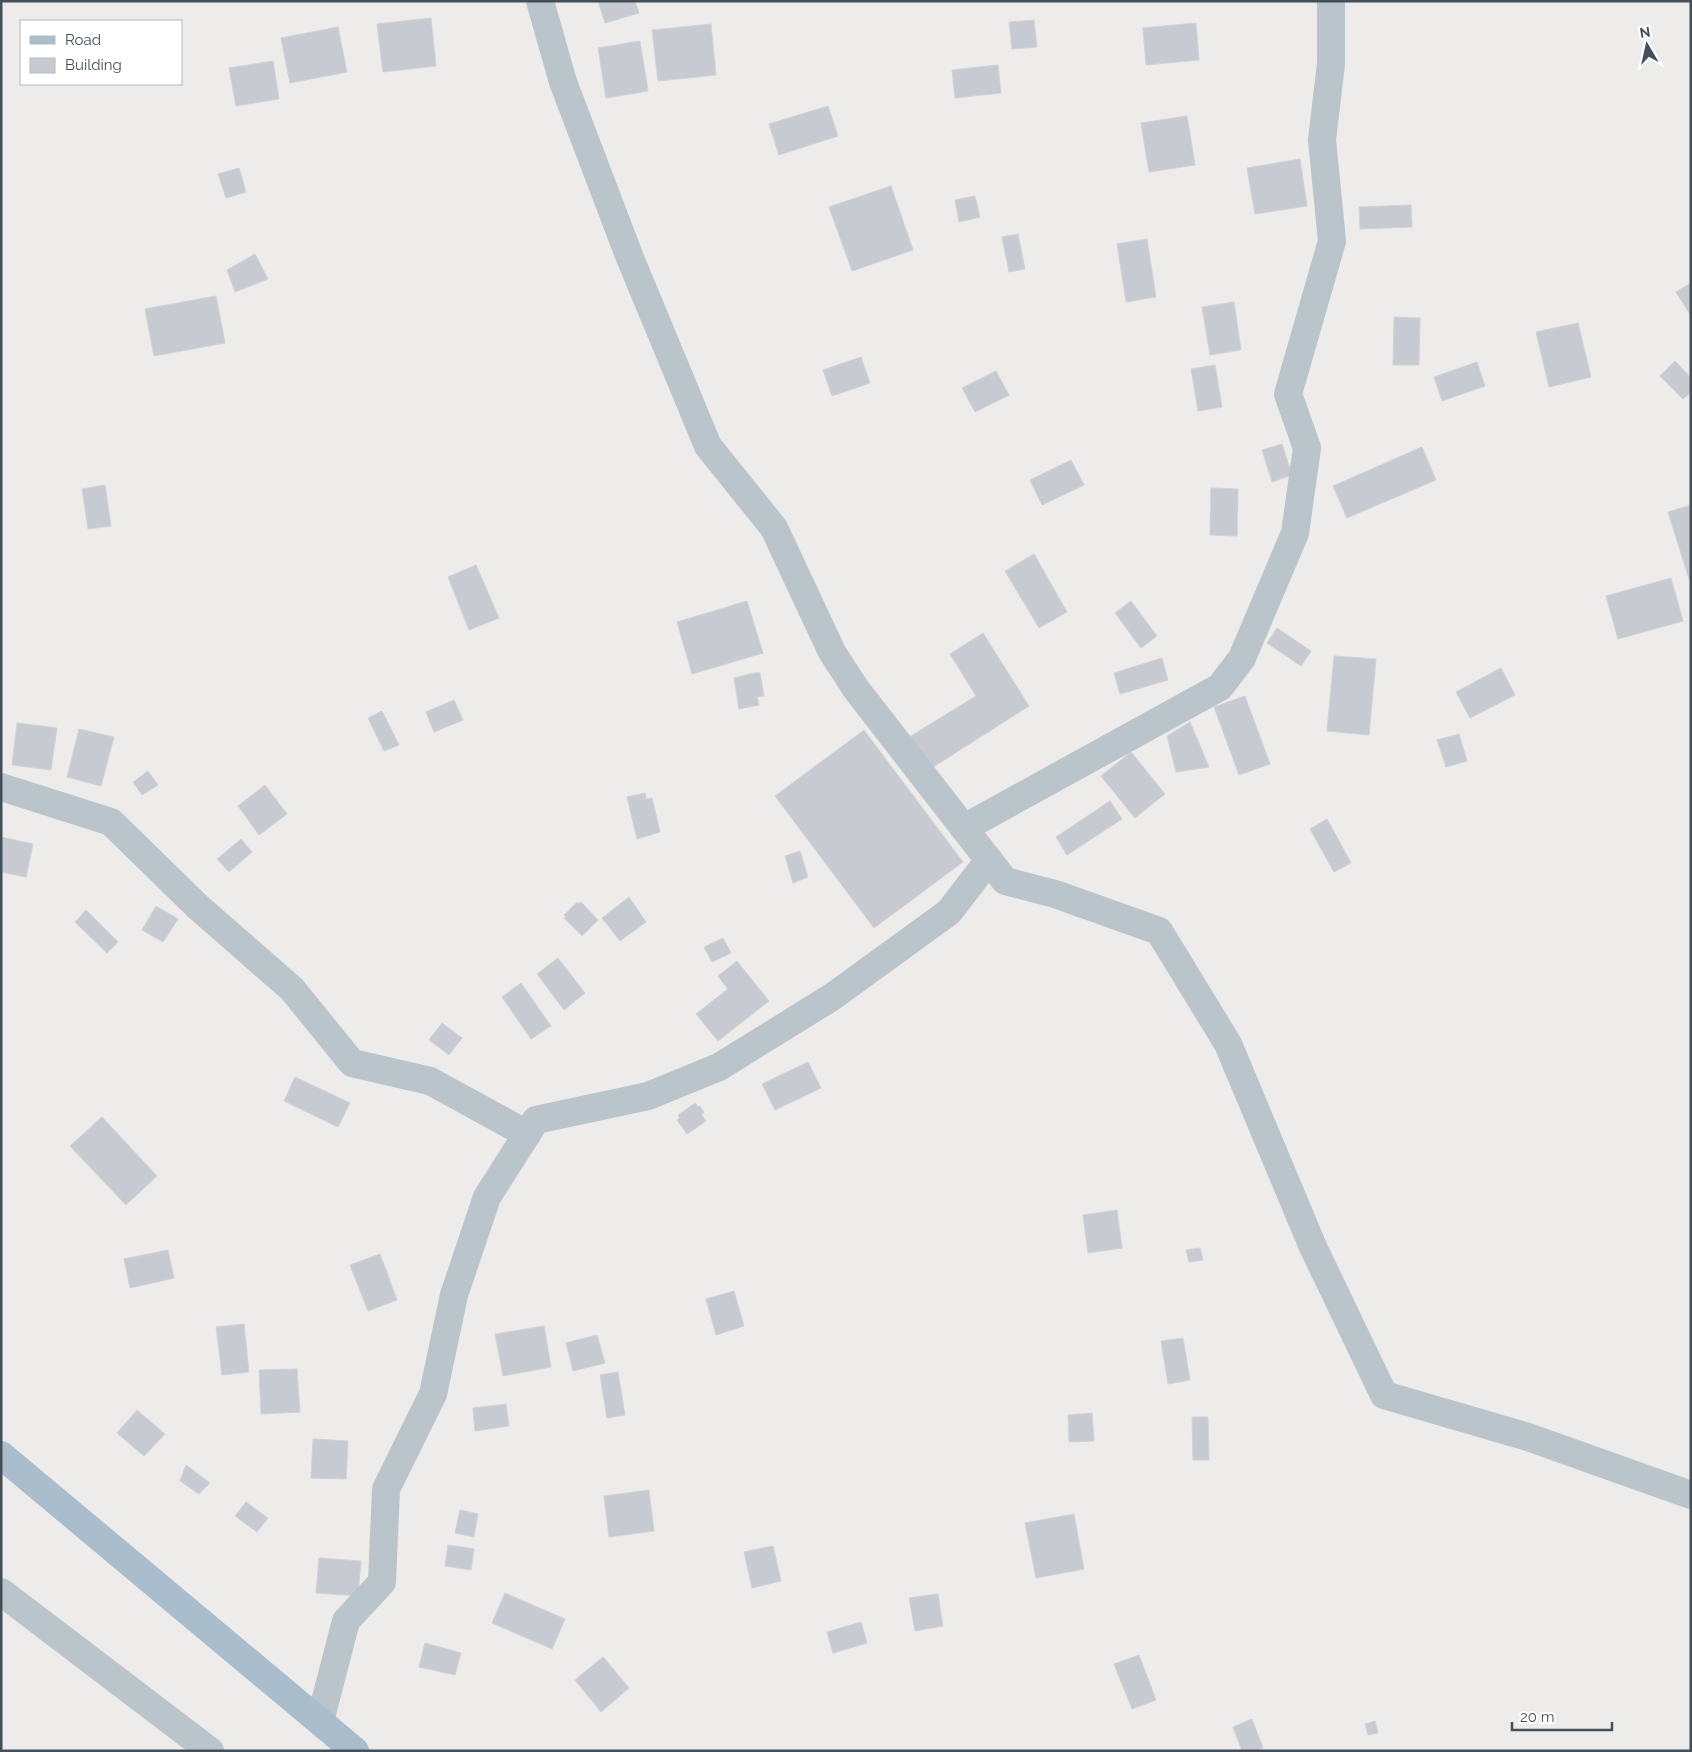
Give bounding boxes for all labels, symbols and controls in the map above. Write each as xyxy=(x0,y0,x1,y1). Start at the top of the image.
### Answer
legend xyxy=(20,20,182,85)
north arrow xyxy=(1622,20,1672,70)
text: N xyxy=(1638,23,1651,41)
text: Road xyxy=(65,31,101,49)
text: Building xyxy=(65,56,122,74)
scale bar xyxy=(1512,1700,1612,1732)
text: 20 m xyxy=(1520,1708,1555,1726)

